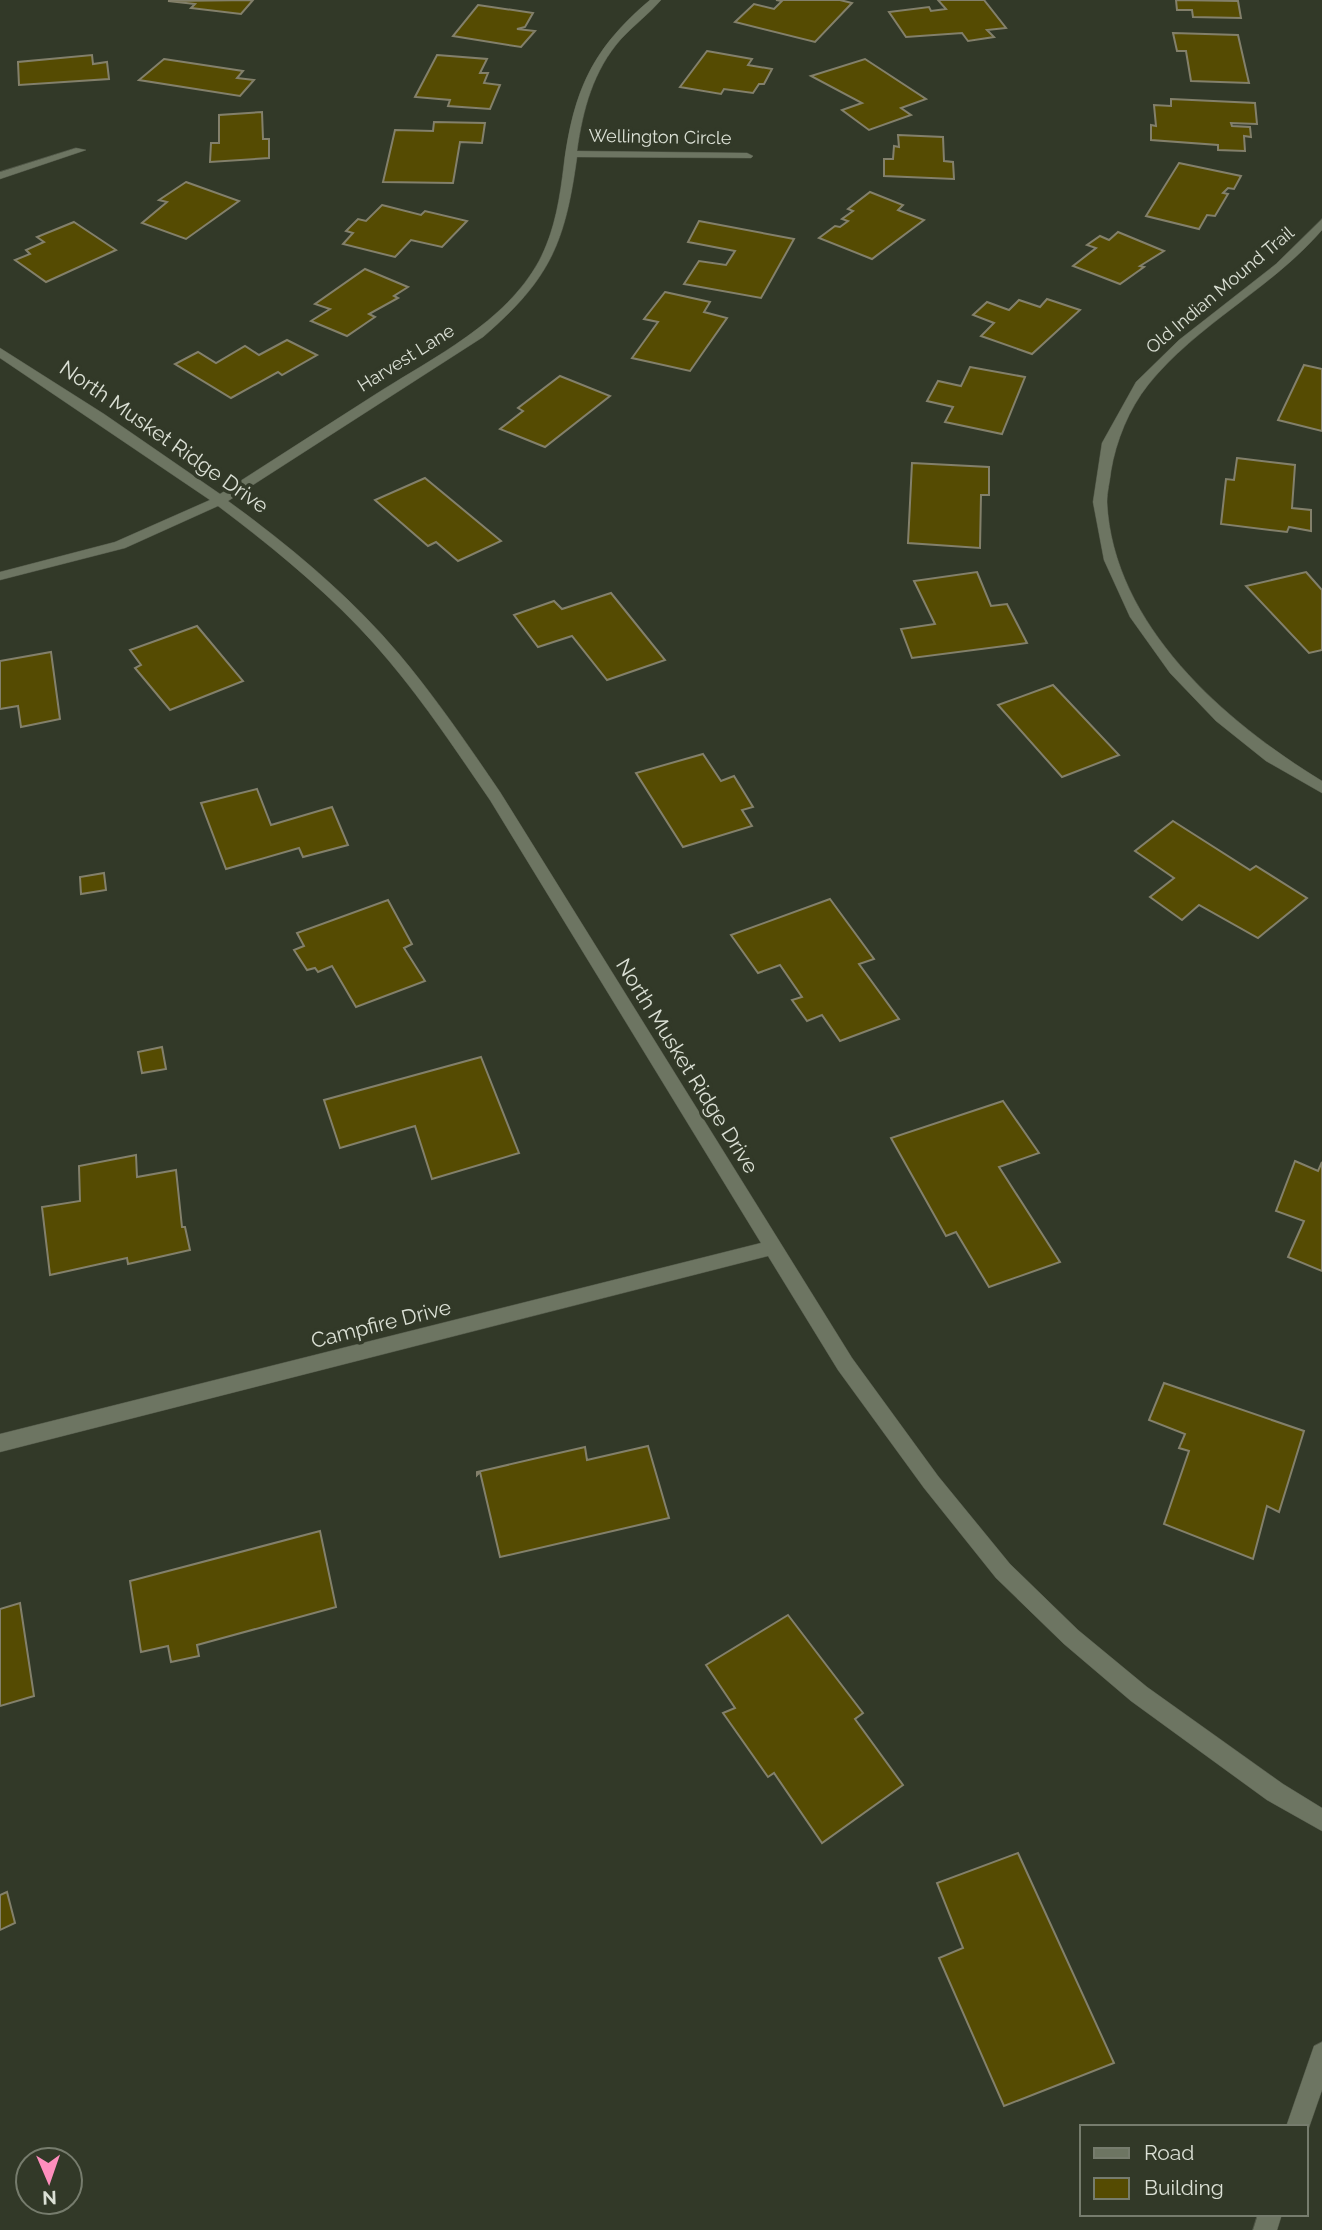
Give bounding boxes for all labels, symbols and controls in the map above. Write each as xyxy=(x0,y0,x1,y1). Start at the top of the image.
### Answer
street label: Wellington Circle xyxy=(588,125,732,148)
street label: Old Indian Mound Trail xyxy=(1142,222,1298,358)
street label: Harvest Lane xyxy=(354,319,458,396)
street label: North Musket Ridge Drive xyxy=(55,355,273,518)
street label: North Musket Ridge Drive xyxy=(611,954,764,1178)
street label: Campfire Drive xyxy=(308,1294,453,1353)
legend xyxy=(1080,2125,1308,2216)
text: Road xyxy=(1144,2140,1194,2165)
north arrow xyxy=(14,2146,84,2216)
text: Building xyxy=(1144,2175,1224,2200)
text: N xyxy=(42,2187,57,2209)

